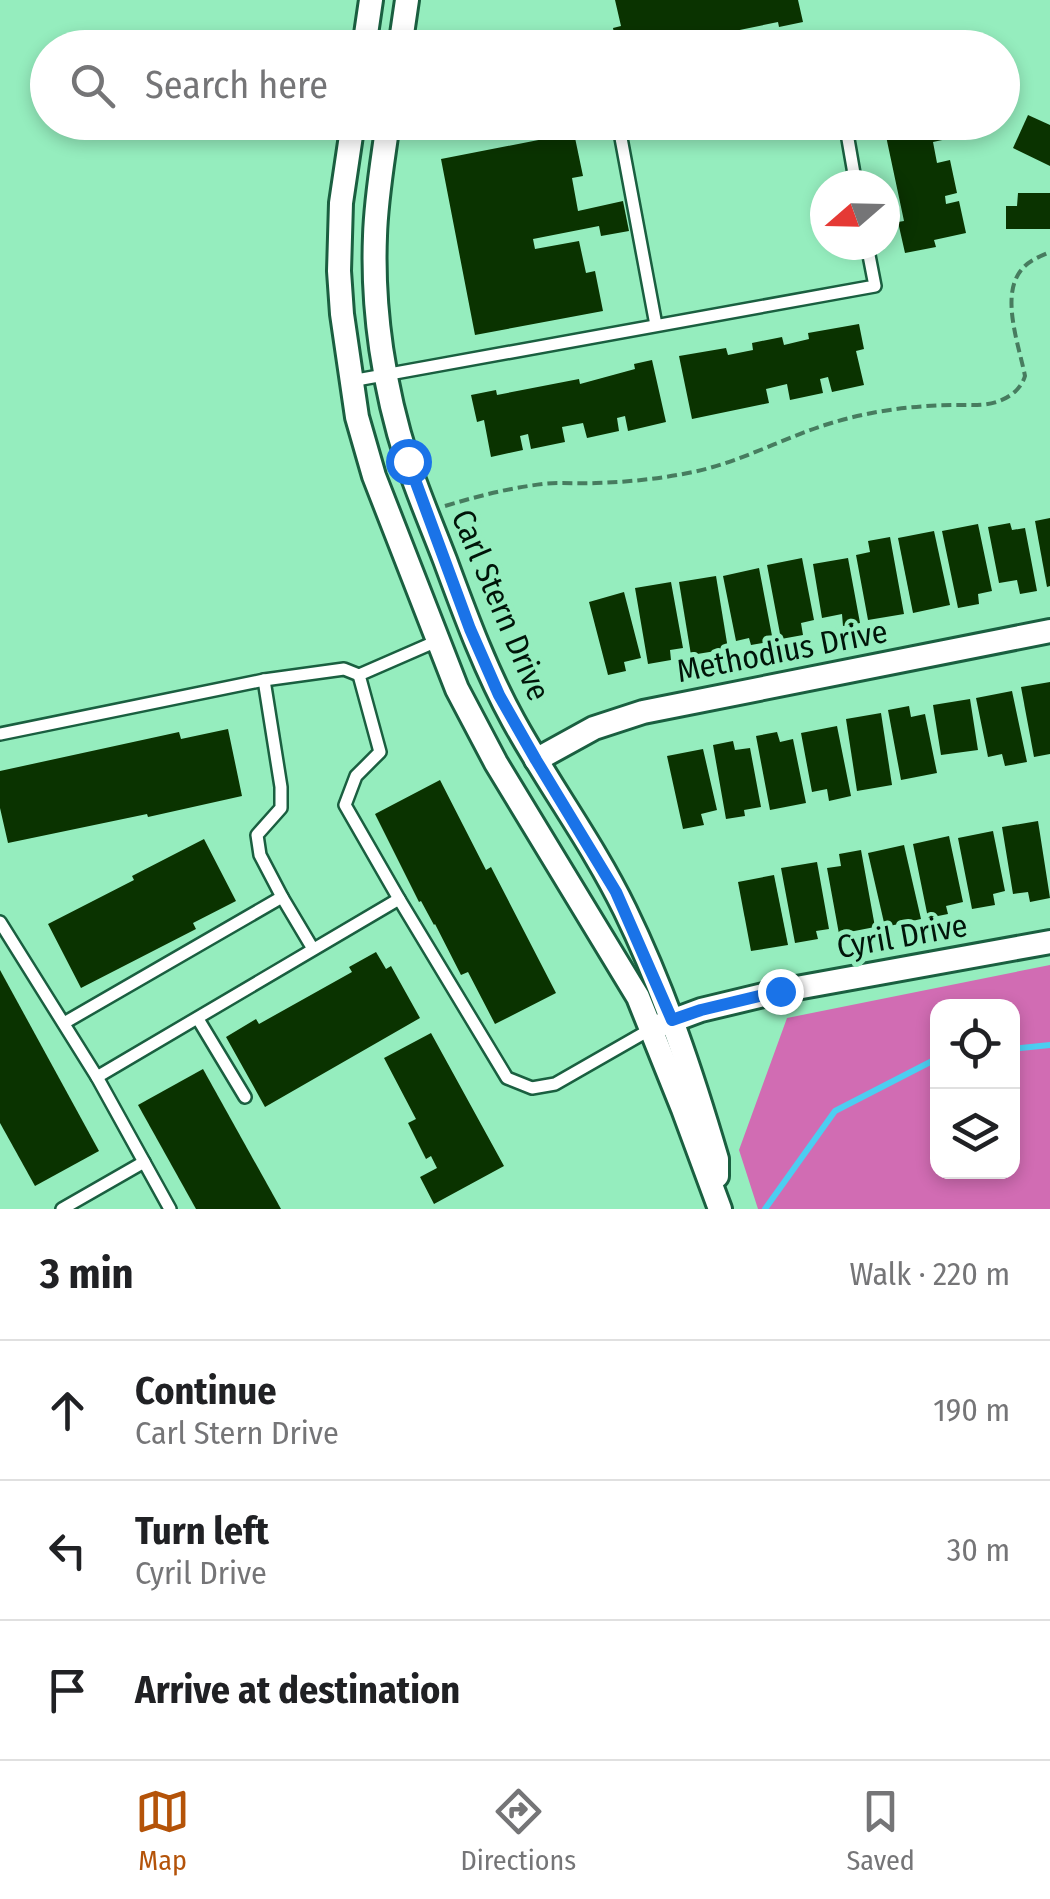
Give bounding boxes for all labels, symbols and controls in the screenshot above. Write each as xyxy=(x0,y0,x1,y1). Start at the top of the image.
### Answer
search box xyxy=(30,30,1020,140)
icon: search xyxy=(65,58,120,113)
text: Search here xyxy=(145,62,328,108)
north arrow xyxy=(810,170,900,260)
route start xyxy=(386,439,432,485)
street label: Carl Stern Drive xyxy=(444,504,558,706)
street label: Methodius Drive xyxy=(674,612,890,690)
street label: Cyril Drive xyxy=(834,906,970,966)
route end xyxy=(758,969,804,1015)
map controls xyxy=(930,999,1020,1179)
button: locate xyxy=(930,999,1020,1089)
button: layers xyxy=(930,1089,1020,1179)
text: 3 min xyxy=(40,1249,134,1299)
text: Walk · 220 m xyxy=(849,1255,1010,1293)
text: Continue xyxy=(135,1368,276,1414)
icon: ahead xyxy=(40,1383,95,1438)
text: 190 m xyxy=(933,1391,1010,1429)
text: Carl Stern Drive xyxy=(135,1414,339,1452)
text: Turn left xyxy=(135,1508,269,1554)
icon: left xyxy=(40,1523,95,1578)
text: 30 m xyxy=(947,1531,1010,1569)
text: Cyril Drive xyxy=(135,1554,267,1592)
icon: arrive xyxy=(40,1663,95,1718)
text: Arrive at destination xyxy=(135,1667,460,1713)
tab: Map xyxy=(135,1784,190,1877)
tab: Directions xyxy=(460,1784,576,1877)
tab: Saved xyxy=(846,1784,915,1877)

